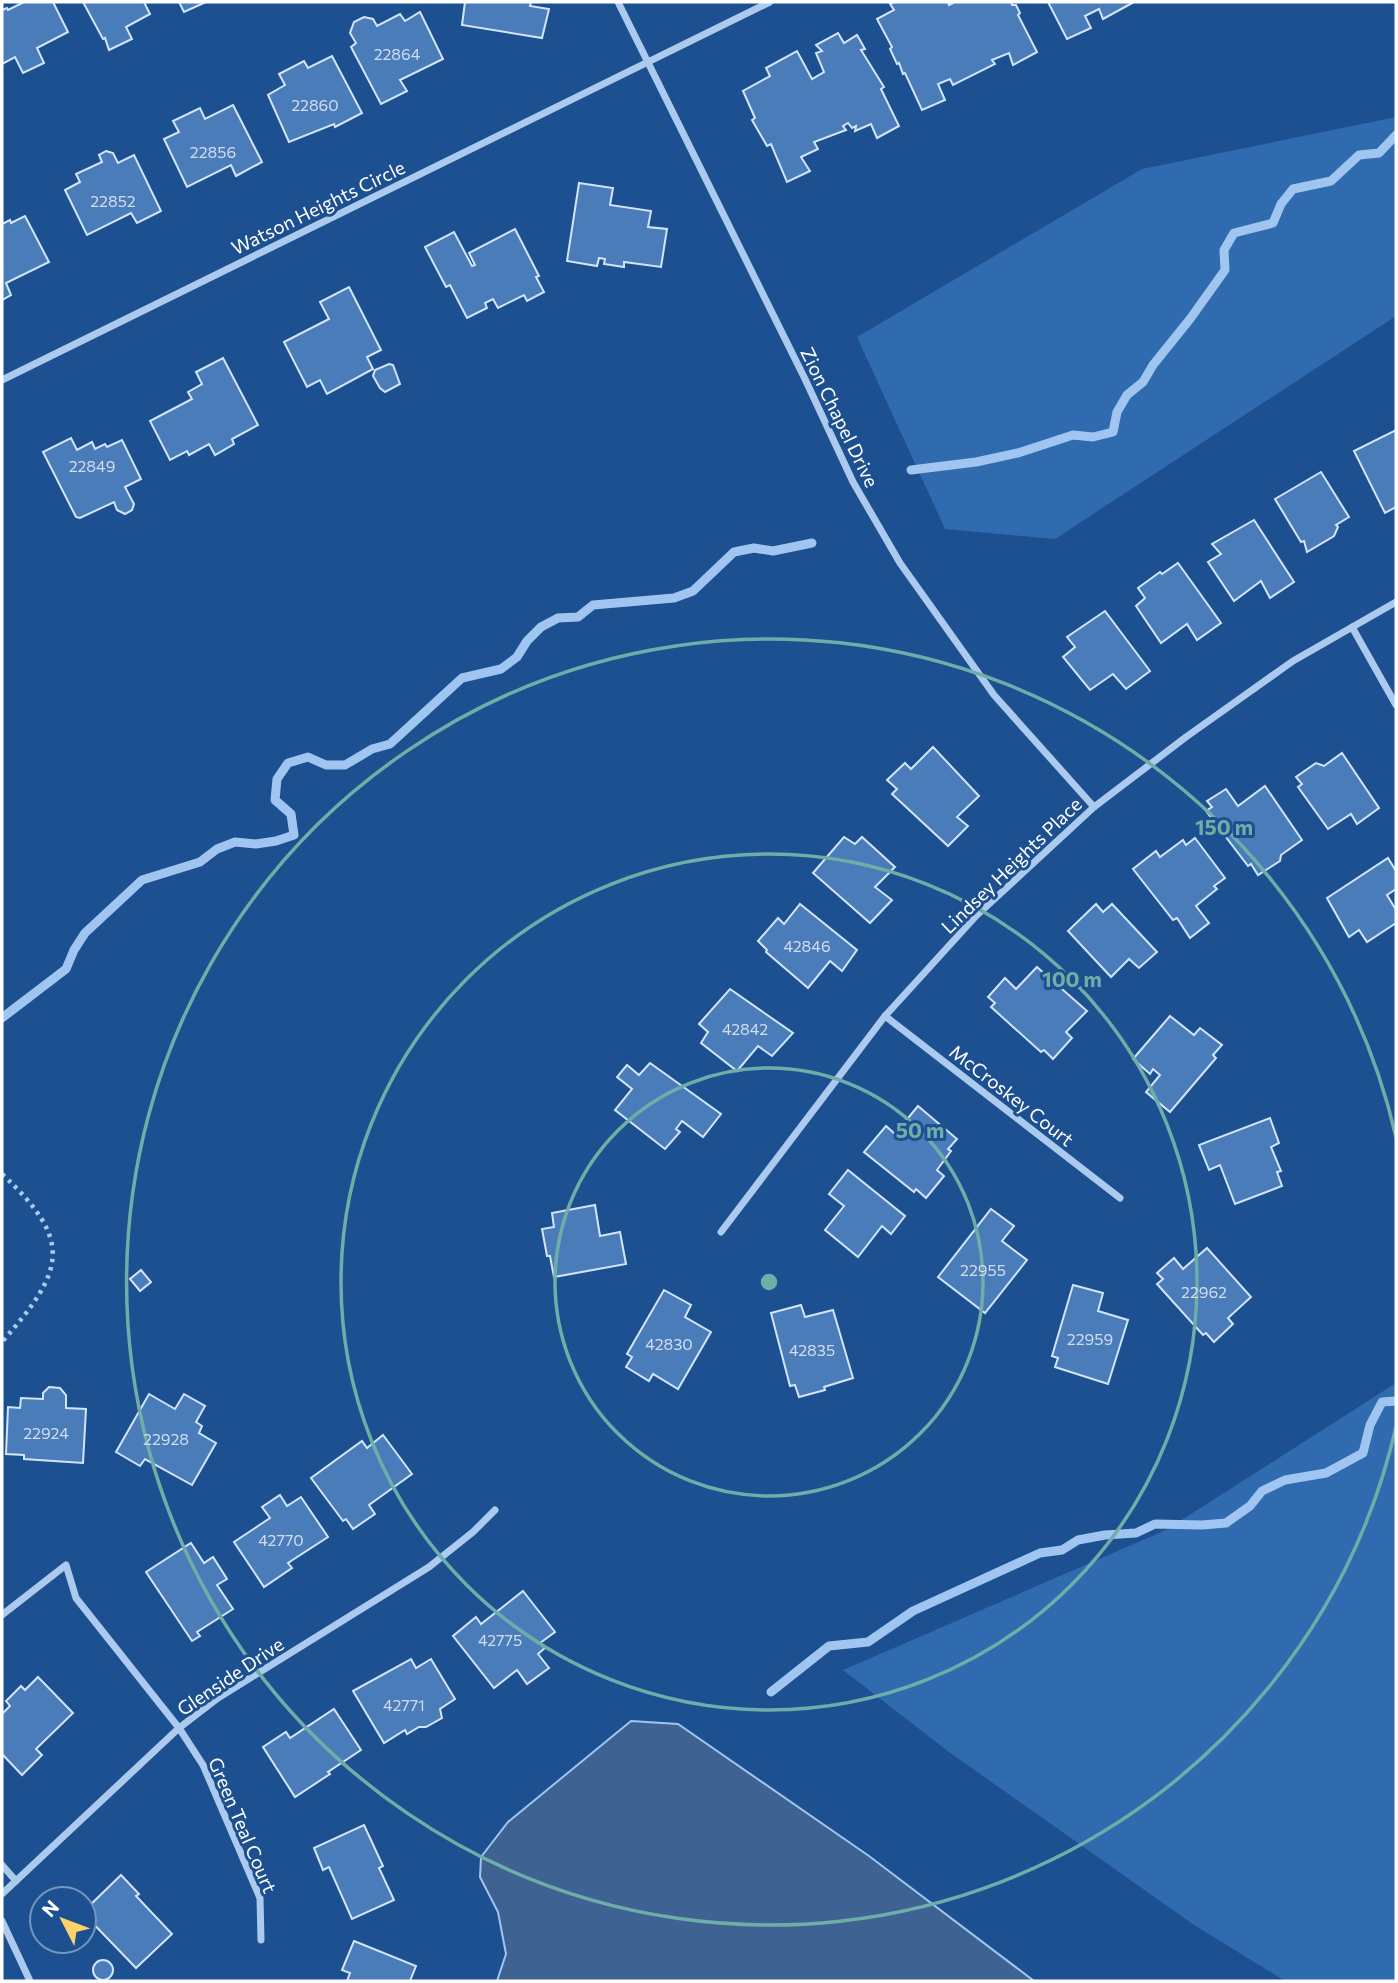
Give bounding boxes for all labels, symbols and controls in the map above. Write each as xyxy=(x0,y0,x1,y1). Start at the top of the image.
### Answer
house number: 22864 xyxy=(374,44,421,63)
house number: 22860 xyxy=(291,95,339,114)
house number: 22856 xyxy=(190,142,236,161)
street label: Watson Heights Circle xyxy=(227,155,409,259)
house number: 22852 xyxy=(90,191,136,210)
street label: Zion Chapel Drive xyxy=(796,343,884,491)
house number: 22849 xyxy=(69,456,115,475)
street label: Lindsey Heights Place xyxy=(936,792,1086,938)
text: 150 m xyxy=(1195,814,1253,839)
house number: 42846 xyxy=(783,936,831,955)
text: 100 m xyxy=(1042,966,1102,991)
house number: 42842 xyxy=(722,1019,768,1038)
street label: McCroskey Court xyxy=(945,1039,1079,1151)
text: 50 m xyxy=(896,1117,944,1142)
house number: 22955 xyxy=(960,1260,1006,1279)
centre of rings xyxy=(757,1270,781,1294)
house number: 22962 xyxy=(1181,1282,1227,1301)
house number: 22959 xyxy=(1067,1329,1113,1348)
house number: 42830 xyxy=(645,1334,693,1353)
house number: 42835 xyxy=(789,1340,835,1359)
house number: 22924 xyxy=(23,1423,69,1442)
house number: 22928 xyxy=(143,1429,189,1448)
house number: 42770 xyxy=(258,1530,304,1549)
house number: 42775 xyxy=(478,1630,522,1649)
street label: Glenside Drive xyxy=(172,1632,288,1720)
house number: 42771 xyxy=(383,1695,425,1714)
street label: Green Teal Court xyxy=(204,1754,282,1897)
north arrow xyxy=(28,1885,98,1955)
text: N xyxy=(37,1895,63,1921)

